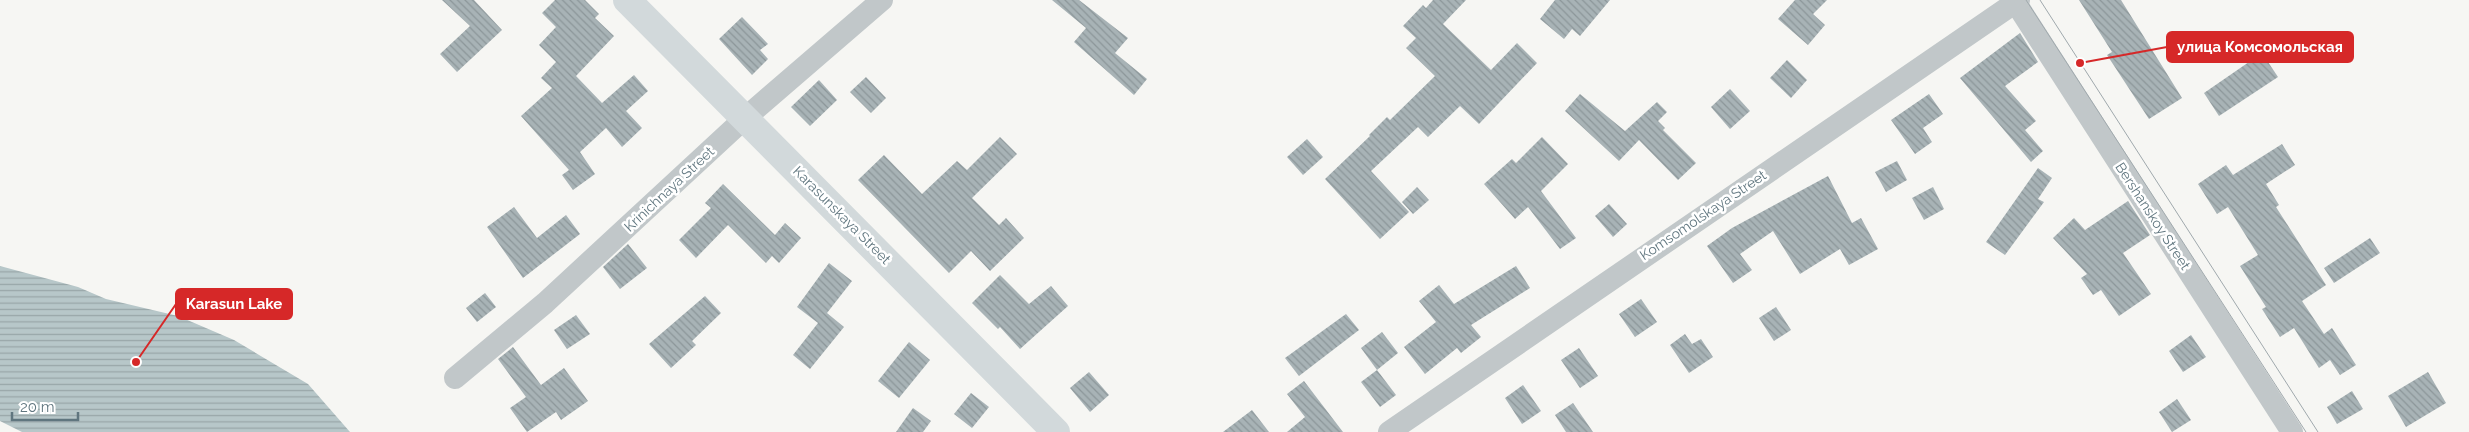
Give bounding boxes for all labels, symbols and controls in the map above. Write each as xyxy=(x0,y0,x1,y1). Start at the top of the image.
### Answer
callout: улица Комсомольская xyxy=(2167,32,2353,62)
text: улица Комсомольская xyxy=(2177,38,2343,56)
street label: Krinichnaya Street xyxy=(621,143,717,235)
street label: Bershanskoy Street xyxy=(2112,159,2194,273)
street label: Karasunskaya Street xyxy=(790,163,894,267)
street label: Komsomolskaya Street xyxy=(1637,167,1769,263)
callout: Karasun Lake xyxy=(176,289,292,319)
text: Karasun Lake xyxy=(186,295,282,313)
scale bar xyxy=(12,390,79,422)
text: 20 m xyxy=(20,398,55,416)

